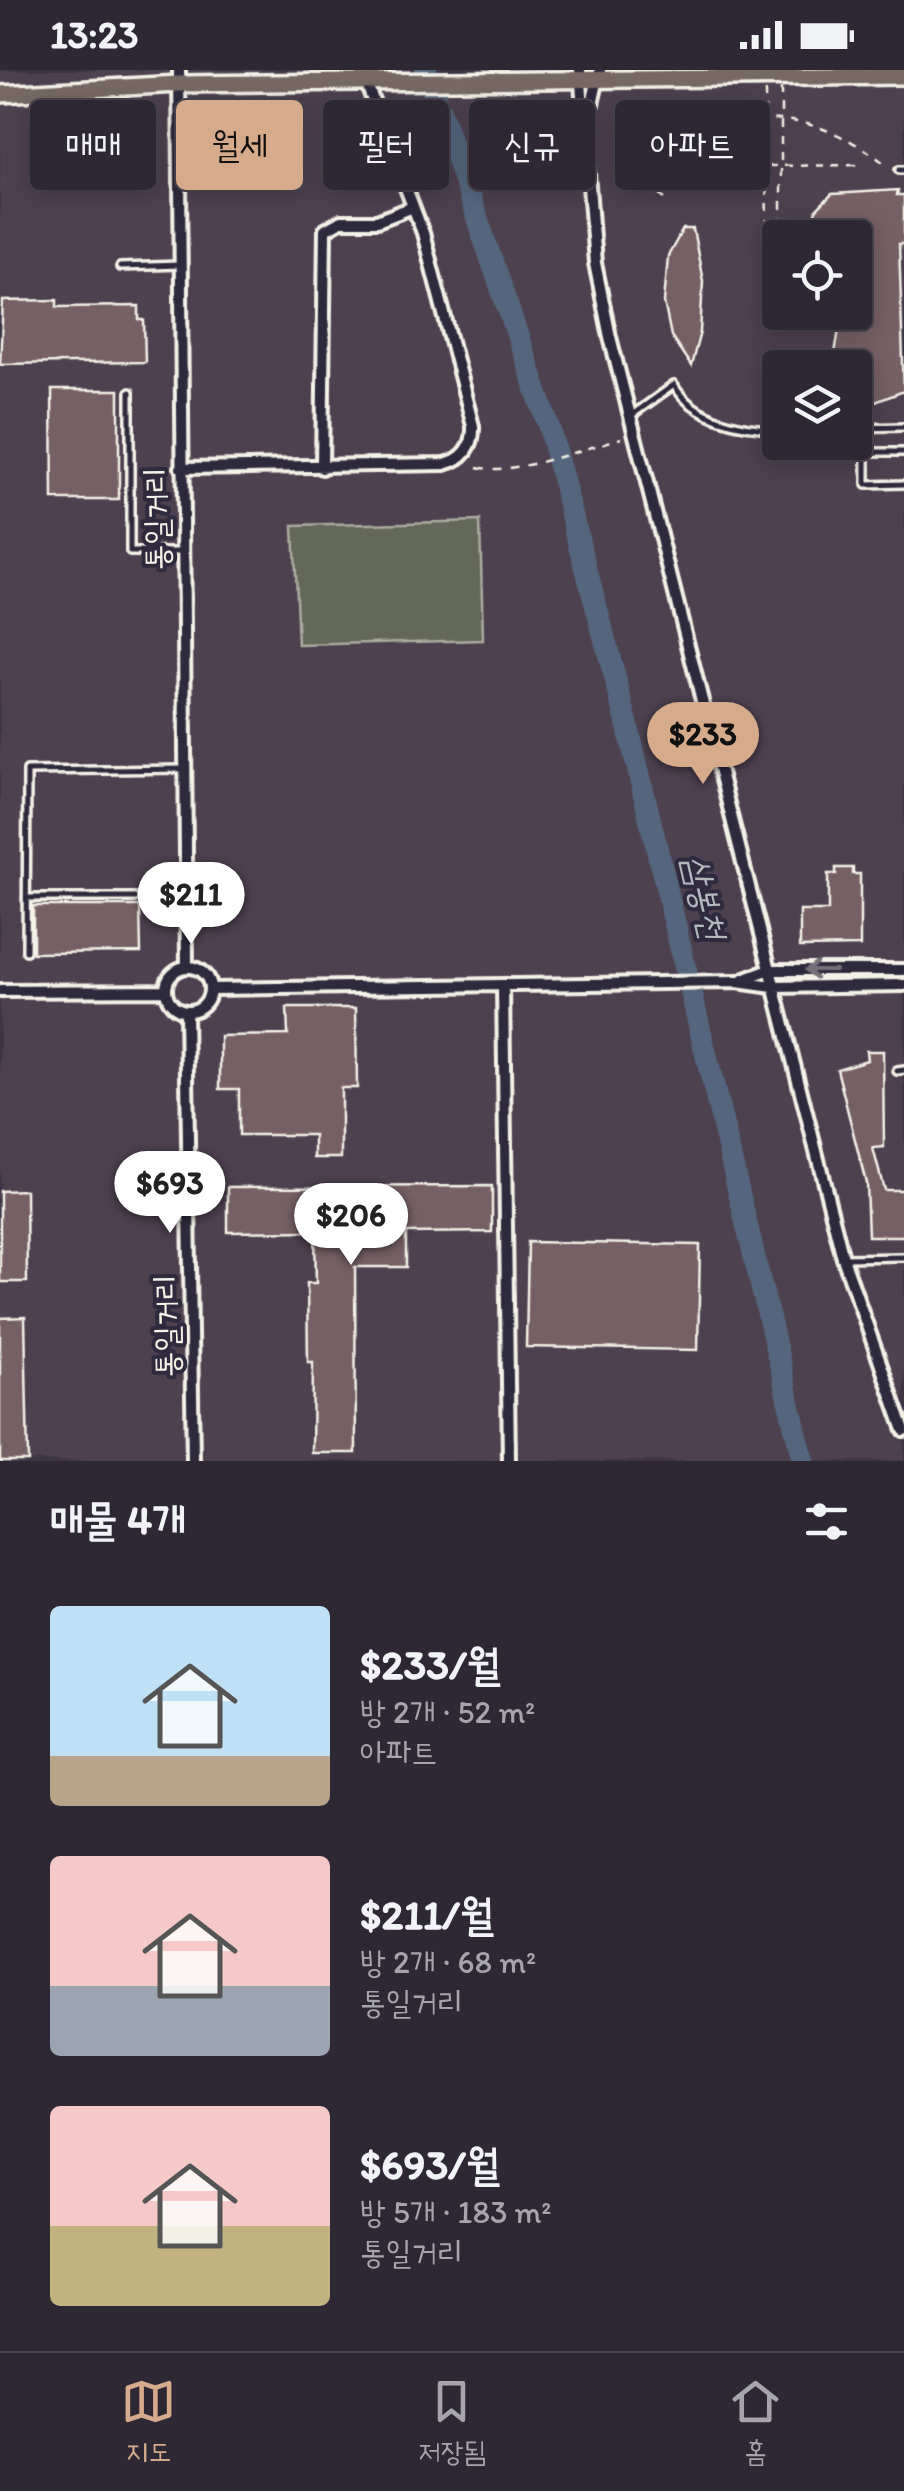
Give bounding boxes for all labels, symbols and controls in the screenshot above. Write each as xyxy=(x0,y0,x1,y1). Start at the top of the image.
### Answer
text: 13:23 xyxy=(50,12,138,58)
chip: 매매 xyxy=(30,100,156,190)
chip: 월세 xyxy=(176,100,303,190)
chip: 필터 xyxy=(323,100,449,190)
chip: 신규 xyxy=(469,100,595,190)
chip: 아파트 xyxy=(615,100,770,190)
map controls xyxy=(762,220,872,460)
button: locate xyxy=(762,220,872,330)
button: layers xyxy=(762,350,872,460)
street label: 통일거리 xyxy=(136,467,176,571)
pin: $233 xyxy=(644,702,762,787)
text: $233 xyxy=(669,715,737,753)
water label: 삼봉천 xyxy=(675,851,736,947)
pin: $211 xyxy=(132,862,250,947)
text: $211 xyxy=(160,875,222,913)
one-way arrow xyxy=(804,961,836,980)
pin: $693 xyxy=(111,1151,229,1236)
text: $693 xyxy=(136,1164,204,1202)
pin: $206 xyxy=(292,1183,410,1268)
text: $206 xyxy=(316,1196,386,1234)
street label: 통일거리 xyxy=(146,1274,186,1378)
text: 매물 4개 xyxy=(50,1494,186,1545)
icon: filters xyxy=(799,1494,854,1549)
text: $233/월 xyxy=(360,1639,501,1690)
icon: home xyxy=(130,1646,250,1766)
text: 방 2개 · 52 m² xyxy=(360,1693,535,1731)
text: 아파트 xyxy=(360,1733,437,1771)
text: $211/월 xyxy=(360,1889,494,1940)
icon: home xyxy=(130,1896,250,2016)
text: 방 2개 · 68 m² xyxy=(360,1943,536,1981)
text: 통일거리 xyxy=(360,1983,463,2021)
text: $693/월 xyxy=(360,2139,500,2190)
icon: home xyxy=(130,2146,250,2266)
text: 방 5개 · 183 m² xyxy=(360,2193,552,2231)
text: 통일거리 xyxy=(360,2233,463,2271)
tab: 지도 xyxy=(121,2374,176,2471)
tab: 저장됨 xyxy=(418,2374,486,2471)
tab: 홈 xyxy=(728,2374,783,2471)

